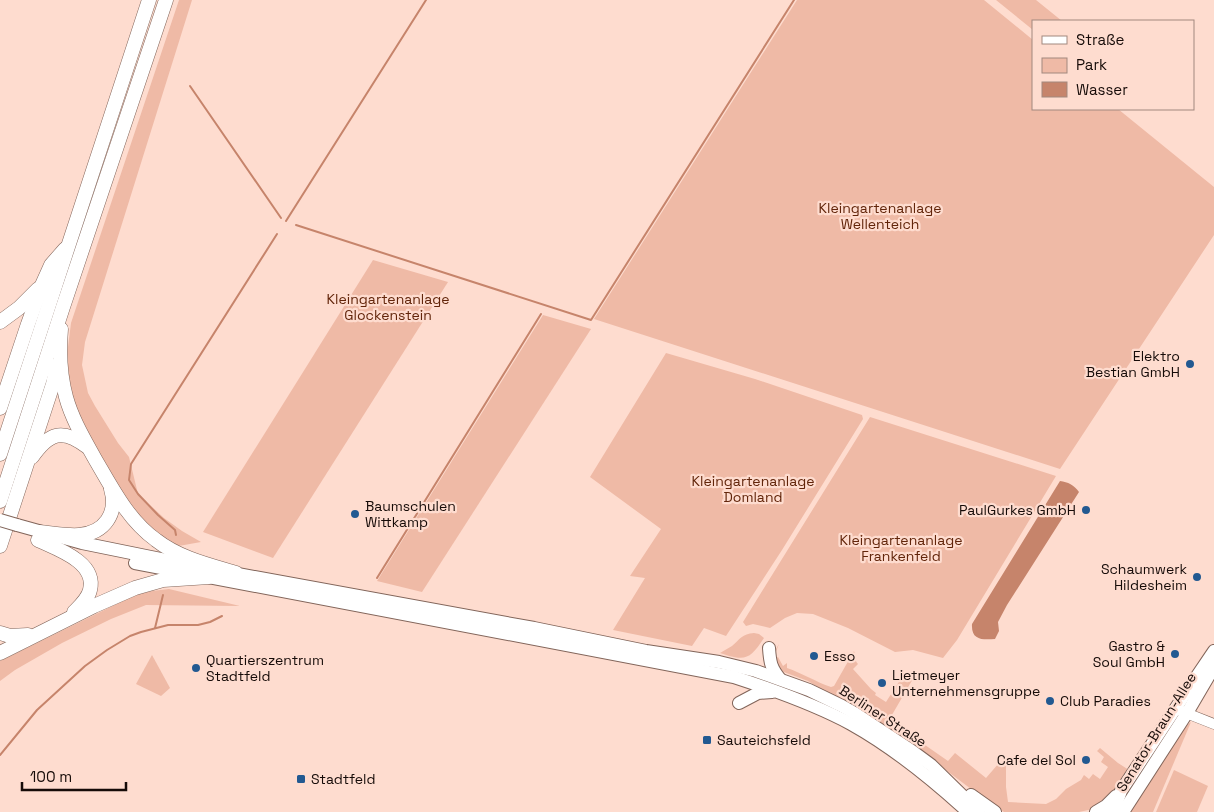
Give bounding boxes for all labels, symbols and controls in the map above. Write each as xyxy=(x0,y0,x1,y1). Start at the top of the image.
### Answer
legend xyxy=(1032,20,1194,110)
text: Straße xyxy=(1076,30,1125,49)
text: Park xyxy=(1076,55,1107,74)
text: Wasser xyxy=(1076,80,1128,99)
park label: Kleingartenanlage Wellenteich xyxy=(819,199,941,233)
park label: Kleingartenanlage Glockenstein xyxy=(327,290,449,324)
place label: Elektro Bestian GmbH xyxy=(1086,347,1180,381)
marker: Elektro Bestian GmbH xyxy=(1184,358,1196,370)
park label: Kleingartenanlage Domland xyxy=(692,472,814,506)
place label: Baumschulen Wittkamp xyxy=(365,497,456,531)
place label: PaulGurkes GmbH xyxy=(959,501,1076,519)
marker: PaulGurkes GmbH xyxy=(1080,504,1092,516)
marker: Baumschulen Wittkamp xyxy=(349,508,361,520)
park label: Kleingartenanlage Frankenfeld xyxy=(840,531,962,565)
place label: Schaumwerk Hildesheim xyxy=(1101,560,1187,594)
marker: Schaumwerk Hildesheim xyxy=(1191,571,1203,583)
place label: Gastro & Soul GmbH xyxy=(1093,637,1166,671)
place label: Esso xyxy=(824,647,855,665)
marker: Gastro & Soul GmbH xyxy=(1169,648,1181,660)
marker: Esso xyxy=(808,650,820,662)
place label: Quartierszentrum Stadtfeld xyxy=(206,651,324,685)
marker: Quartierszentrum Stadtfeld xyxy=(190,662,202,674)
place label: Lietmeyer Unternehmensgruppe xyxy=(892,666,1040,700)
street label: Senator-Braun-Allee xyxy=(1112,669,1200,795)
marker: Lietmeyer Unternehmensgruppe xyxy=(876,677,888,689)
street label: Berliner Straße xyxy=(836,681,930,751)
place label: Club Paradies xyxy=(1060,692,1151,710)
marker: Club Paradies xyxy=(1044,695,1056,707)
place label: Sauteichsfeld xyxy=(717,731,811,749)
marker: Sauteichsfeld xyxy=(701,734,713,746)
place label: Cafe del Sol xyxy=(997,751,1076,769)
marker: Cafe del Sol xyxy=(1080,754,1092,766)
scale bar xyxy=(22,760,126,792)
text: 100 m xyxy=(30,767,72,786)
place label: Stadtfeld xyxy=(311,770,375,788)
marker: Stadtfeld xyxy=(295,773,307,785)

